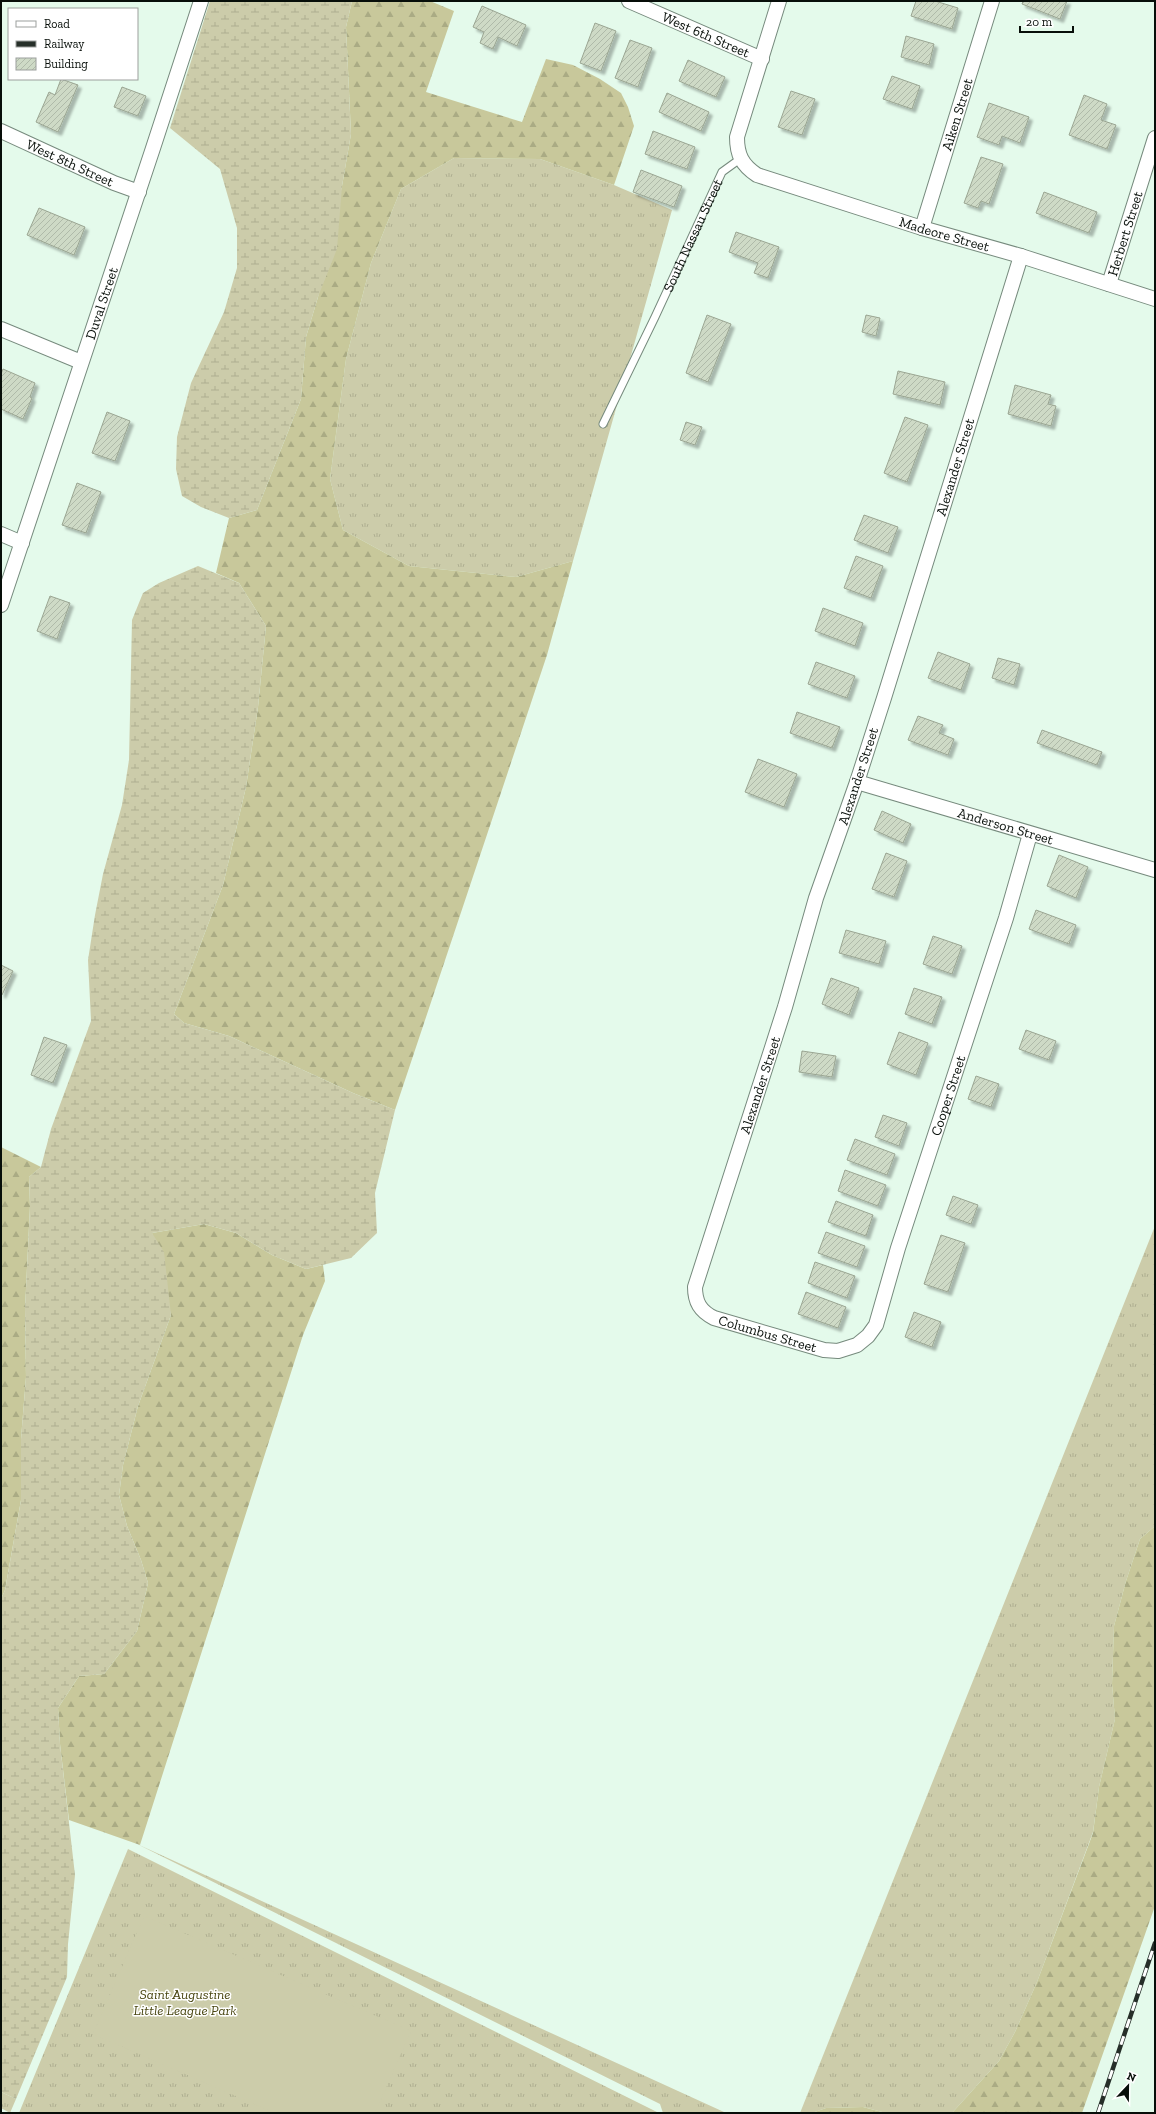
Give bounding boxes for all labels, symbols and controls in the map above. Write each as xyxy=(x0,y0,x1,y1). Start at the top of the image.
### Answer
legend xyxy=(8,8,138,80)
street label: West 6th Street xyxy=(659,8,753,62)
scale bar xyxy=(1020,8,1073,34)
text: 20 m xyxy=(1026,15,1053,29)
text: Road xyxy=(44,17,70,31)
text: Railway xyxy=(44,37,85,51)
text: Building xyxy=(44,57,88,71)
street label: Aiken Street xyxy=(938,75,977,153)
street label: West 8th Street xyxy=(24,136,117,191)
street label: South Nassau Street xyxy=(660,176,727,295)
street label: Herbert Street xyxy=(1104,188,1147,278)
street label: Madeore Street xyxy=(897,213,992,256)
street label: Duval Street xyxy=(82,264,122,342)
street label: Alexander Street xyxy=(933,416,979,518)
street label: Alexander Street xyxy=(835,725,882,827)
street label: Anderson Street xyxy=(956,804,1056,849)
street label: Alexander Street xyxy=(737,1034,784,1136)
street label: Cooper Street xyxy=(927,1053,970,1138)
street label: Columbus Street xyxy=(716,1312,819,1357)
park label: Saint Augustine Little League Park xyxy=(133,1986,237,2019)
north arrow xyxy=(1108,2066,1148,2106)
text: N xyxy=(1125,2070,1138,2085)

